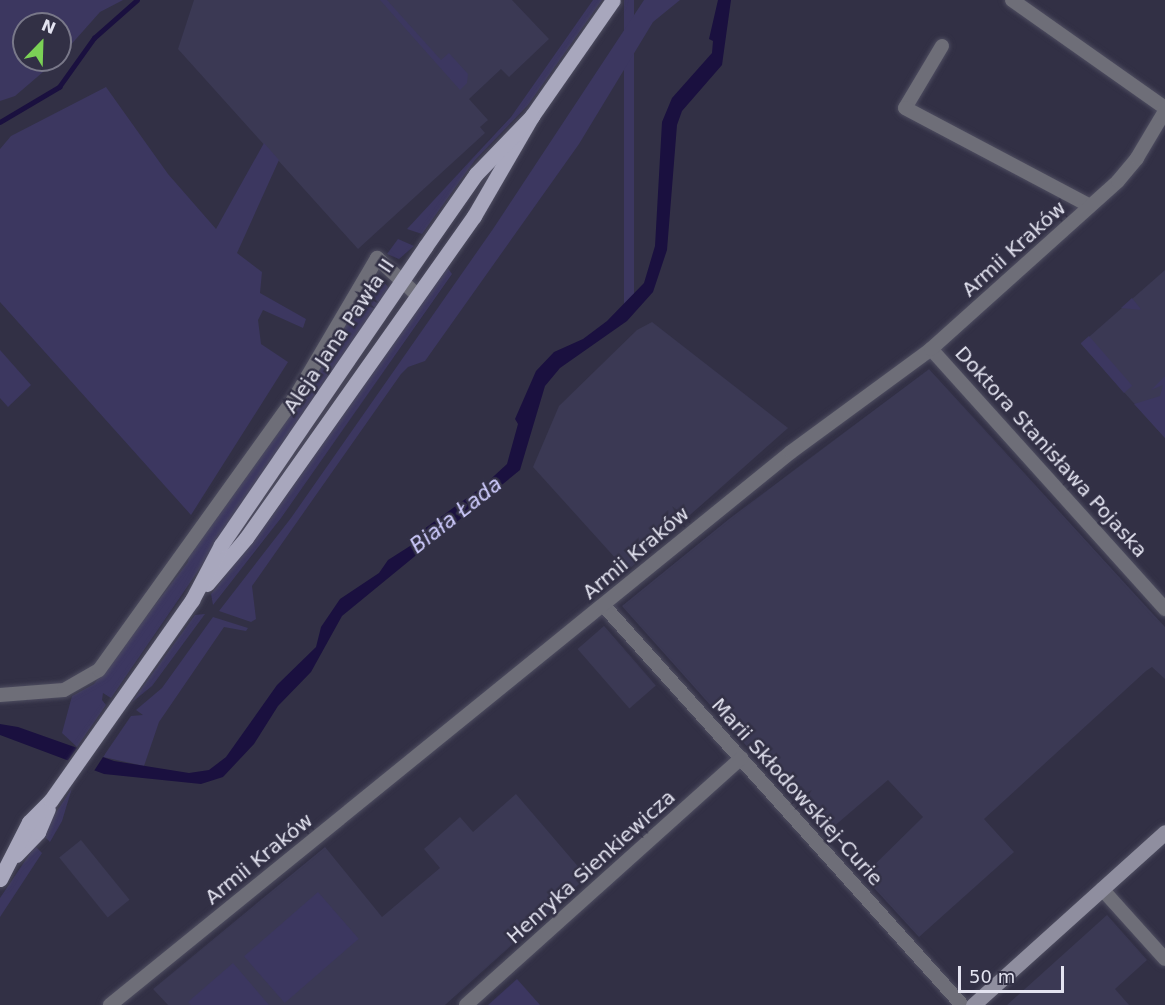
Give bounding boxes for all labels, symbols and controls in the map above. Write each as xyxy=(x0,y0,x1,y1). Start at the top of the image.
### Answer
north arrow xyxy=(12,12,72,72)
text: N xyxy=(39,15,58,38)
street label: Armii Kraków xyxy=(957,196,1071,302)
street label: Aleja Jana Pawła II xyxy=(278,254,400,418)
street label: Doktora Stanisława Pojaska xyxy=(950,341,1152,563)
water label: Biała Łada xyxy=(405,471,507,559)
street label: Armii Kraków xyxy=(578,502,694,604)
street label: Marii Skłodowskiej-Curie xyxy=(706,693,888,891)
street label: Henryka Sienkiewicza xyxy=(502,785,680,949)
street label: Armii Kraków xyxy=(200,808,318,910)
scale bar xyxy=(961,954,1068,992)
text: 50 m xyxy=(969,966,1015,987)

